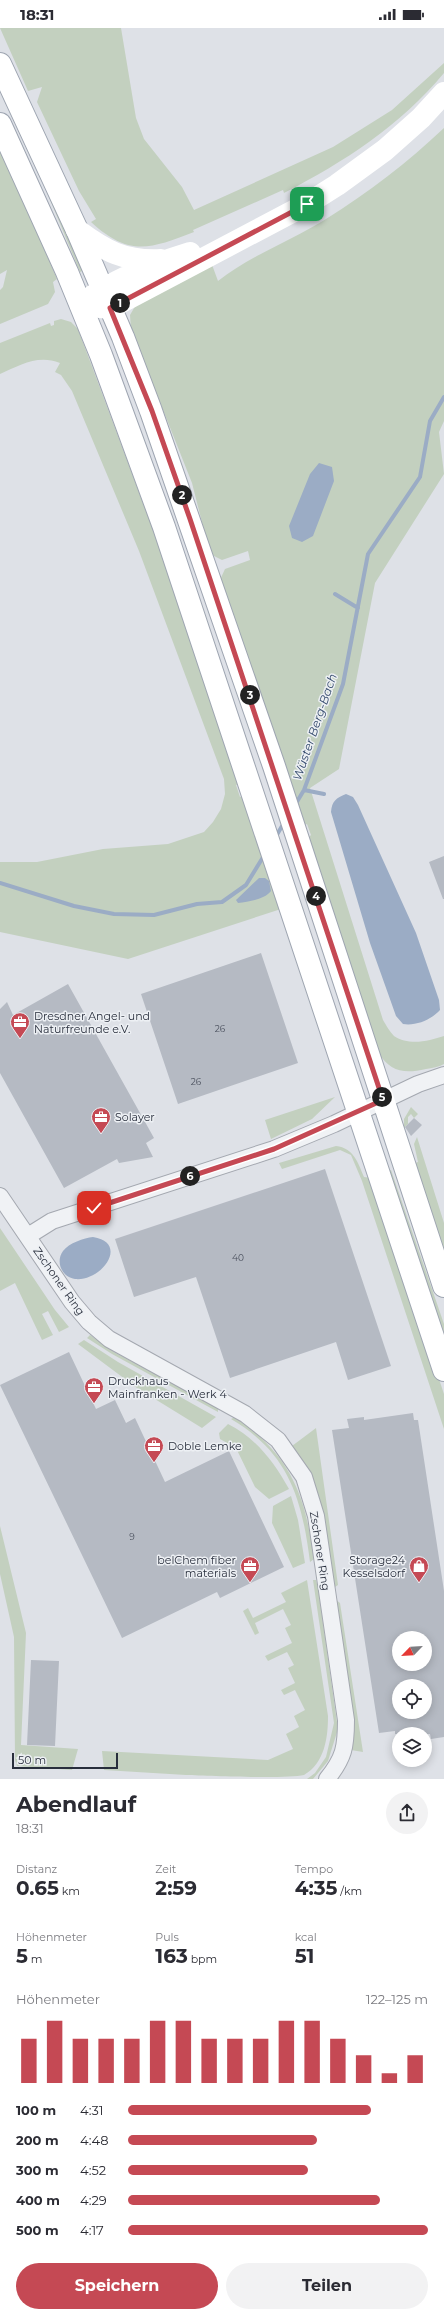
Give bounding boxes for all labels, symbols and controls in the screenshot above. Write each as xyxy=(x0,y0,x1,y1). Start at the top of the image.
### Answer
text: 18:31 xyxy=(20,5,54,24)
pin xyxy=(290,187,324,221)
icon: arrive xyxy=(296,193,318,215)
pin: 1 xyxy=(110,293,130,313)
text: 1 xyxy=(118,296,122,310)
pin: 2 xyxy=(172,485,192,505)
text: 2 xyxy=(179,488,185,502)
water label: Wüster Berg-Bach xyxy=(289,671,340,782)
pin: 3 xyxy=(240,685,260,705)
text: 3 xyxy=(247,688,253,702)
pin: 4 xyxy=(306,886,326,906)
text: 4 xyxy=(312,889,320,903)
place label: Dresdner Angel- und Naturfreunde e.V. xyxy=(34,1009,150,1036)
office icon: Dresdner Angel- und Naturfreunde e.V. xyxy=(9,1011,31,1039)
house number: 26 xyxy=(215,1023,226,1034)
house number: 26 xyxy=(191,1076,202,1087)
pin: 5 xyxy=(372,1087,392,1107)
text: 5 xyxy=(379,1090,385,1104)
office icon: Solayer xyxy=(90,1106,112,1134)
place label: Solayer xyxy=(115,1110,155,1124)
pin: 6 xyxy=(180,1166,200,1186)
text: 6 xyxy=(186,1169,194,1183)
pin xyxy=(77,1191,111,1225)
icon: check xyxy=(83,1197,105,1219)
street label: Zschoner Ring xyxy=(30,1244,88,1318)
house number: 40 xyxy=(232,1252,244,1263)
place label: Druckhaus Mainfranken - Werk 4 xyxy=(108,1374,227,1401)
office icon: Druckhaus Mainfranken - Werk 4 xyxy=(83,1376,105,1404)
office icon: Doble Lemke xyxy=(143,1435,165,1463)
place label: Doble Lemke xyxy=(168,1439,242,1453)
street label: Zschoner Ring xyxy=(307,1510,333,1592)
house number: 9 xyxy=(129,1531,135,1542)
place label: belChem fiber materials xyxy=(157,1553,237,1580)
place label: Storage24 Kesselsdorf xyxy=(343,1553,406,1580)
office icon: belChem fiber materials xyxy=(239,1555,261,1583)
shop icon: Storage24 Kesselsdorf xyxy=(408,1555,430,1583)
north arrow xyxy=(392,1631,432,1671)
map controls xyxy=(392,1631,432,1767)
button: locate xyxy=(392,1679,432,1719)
button: layers xyxy=(392,1727,432,1767)
scale bar xyxy=(12,1751,118,1770)
text: 50 m xyxy=(18,1753,46,1767)
text: Abendlauf xyxy=(16,1791,136,1818)
button: share xyxy=(386,1792,428,1834)
text: 18:31 xyxy=(16,1820,44,1836)
text: Distanz xyxy=(16,1862,57,1876)
text: Zeit xyxy=(155,1862,176,1876)
text: Tempo xyxy=(295,1862,333,1876)
text: 0.65 xyxy=(16,1876,59,1900)
text: 2:59 xyxy=(155,1876,197,1900)
text: 4:35 xyxy=(295,1876,337,1900)
text: km xyxy=(59,1884,80,1898)
text: /km xyxy=(337,1884,362,1898)
text: Höhenmeter xyxy=(16,1930,87,1944)
text: Puls xyxy=(155,1930,179,1944)
text: kcal xyxy=(295,1930,317,1944)
text: 5 xyxy=(16,1944,28,1968)
text: 163 xyxy=(155,1944,188,1968)
text: 51 xyxy=(295,1944,314,1968)
text: m xyxy=(28,1952,42,1966)
text: bpm xyxy=(188,1952,217,1966)
text: Höhenmeter xyxy=(16,1991,100,2007)
text: 122–125 m xyxy=(366,1991,428,2007)
text: 100 m xyxy=(16,2102,56,2118)
text: 4:31 xyxy=(80,2102,103,2118)
text: 200 m xyxy=(16,2132,59,2148)
text: 4:48 xyxy=(80,2132,108,2148)
text: 300 m xyxy=(16,2162,59,2178)
text: 4:52 xyxy=(80,2162,106,2178)
text: 400 m xyxy=(16,2192,60,2208)
text: 4:29 xyxy=(80,2192,107,2208)
text: 500 m xyxy=(16,2222,59,2238)
text: 4:17 xyxy=(80,2222,104,2238)
button: Speichern xyxy=(16,2263,218,2309)
button: Teilen xyxy=(226,2263,428,2309)

